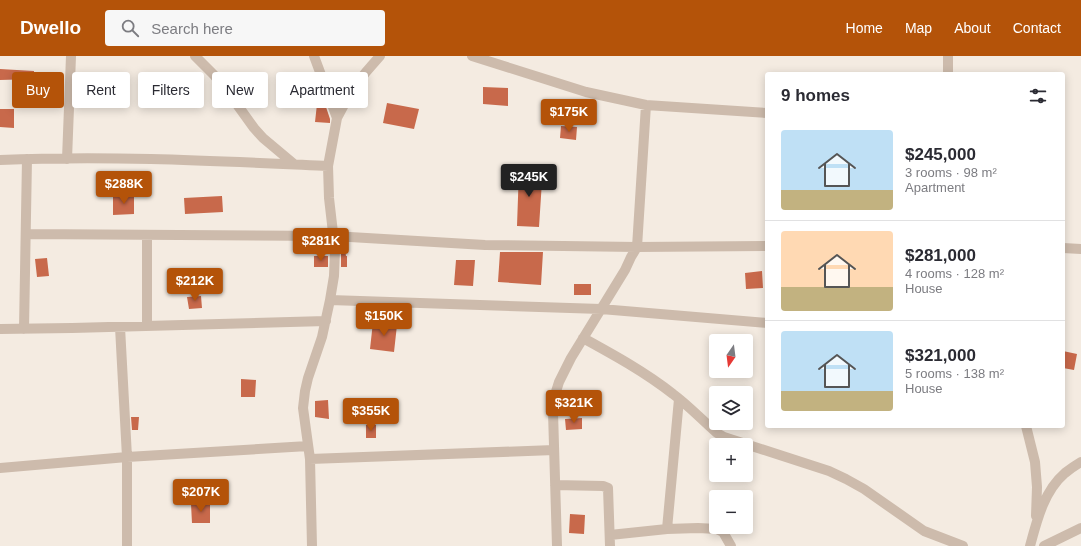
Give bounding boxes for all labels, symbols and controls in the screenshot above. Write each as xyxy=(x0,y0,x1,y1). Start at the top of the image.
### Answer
search box xyxy=(105,10,385,46)
text: Dwello xyxy=(20,17,81,38)
icon: search xyxy=(119,17,141,39)
text: Search here xyxy=(151,20,233,37)
text: Home xyxy=(846,20,883,36)
text: Map xyxy=(905,20,932,36)
text: About xyxy=(954,20,991,36)
text: Contact xyxy=(1013,20,1061,36)
chip: Buy xyxy=(12,72,64,108)
chip: Rent xyxy=(72,72,130,108)
chip: Filters xyxy=(138,72,204,108)
chip: New xyxy=(212,72,268,108)
chip: Apartment xyxy=(276,72,368,108)
icon: filters xyxy=(1027,85,1049,107)
text: 9 homes xyxy=(781,86,850,105)
pin: $175K xyxy=(541,99,597,133)
text: $175K xyxy=(550,104,588,119)
text: $245,000 xyxy=(905,145,976,164)
icon: home xyxy=(813,146,861,194)
pin: $245K xyxy=(501,164,557,198)
text: 3 rooms · 98 m² xyxy=(905,165,997,180)
text: $245K xyxy=(510,169,548,184)
pin: $288K xyxy=(96,171,152,205)
text: $288K xyxy=(105,176,143,191)
text: Apartment xyxy=(905,180,965,195)
pin: $281K xyxy=(293,228,349,262)
text: $281K xyxy=(302,233,340,248)
text: $281,000 xyxy=(905,246,976,265)
icon: home xyxy=(813,247,861,295)
text: 4 rooms · 128 m² xyxy=(905,266,1004,281)
pin: $212K xyxy=(167,268,223,302)
text: $212K xyxy=(176,273,214,288)
text: House xyxy=(905,281,943,296)
pin: $150K xyxy=(356,303,412,337)
text: $150K xyxy=(365,308,403,323)
north arrow xyxy=(709,334,753,378)
map controls xyxy=(709,334,753,534)
text: $321,000 xyxy=(905,346,976,365)
icon: home xyxy=(813,347,861,395)
text: 5 rooms · 138 m² xyxy=(905,366,1004,381)
text: House xyxy=(905,381,943,396)
button: layers xyxy=(709,386,753,430)
pin: $321K xyxy=(546,390,602,424)
text: $321K xyxy=(555,395,593,410)
pin: $355K xyxy=(343,398,399,432)
text: $355K xyxy=(352,403,390,418)
button: + xyxy=(709,438,753,482)
pin: $207K xyxy=(173,479,229,513)
text: $207K xyxy=(182,484,220,499)
button: − xyxy=(709,490,753,534)

